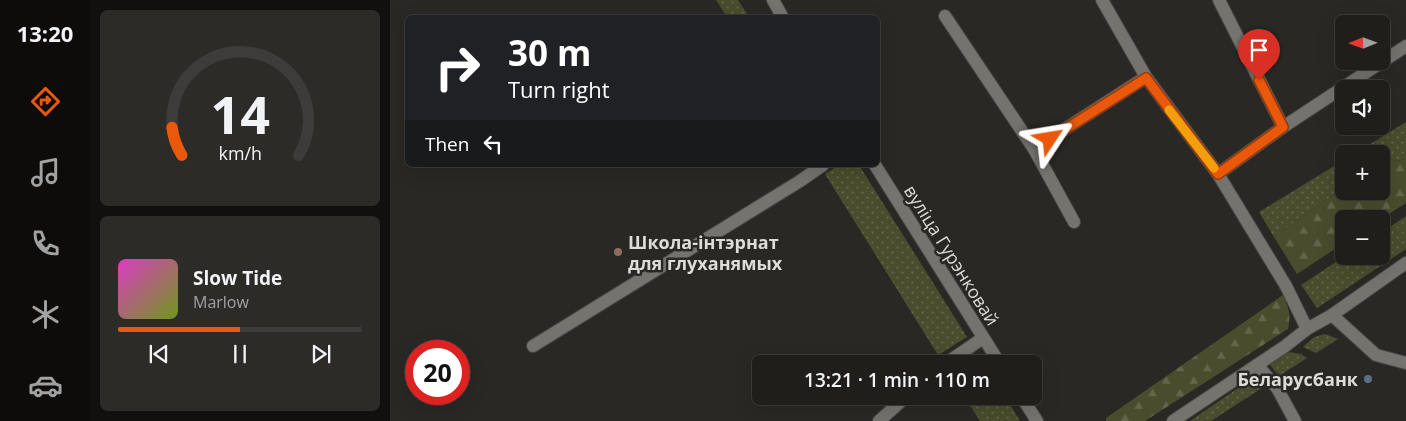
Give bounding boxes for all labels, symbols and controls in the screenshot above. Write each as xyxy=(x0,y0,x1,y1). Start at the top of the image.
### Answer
north arrow xyxy=(1335,15,1390,70)
map controls xyxy=(1335,15,1390,265)
text: 13:20 xyxy=(17,18,73,48)
text: 30 m xyxy=(508,29,591,76)
pin xyxy=(1238,29,1280,80)
icon: right xyxy=(425,35,490,100)
icon: arrive xyxy=(1245,36,1273,64)
text: Turn right xyxy=(508,74,610,104)
text: 14 xyxy=(210,78,270,149)
button: sound xyxy=(1335,80,1390,135)
icon: directions xyxy=(28,84,63,119)
position arrow xyxy=(1023,112,1075,164)
icon: left xyxy=(479,130,507,158)
text: Then xyxy=(425,131,469,157)
text: km/h xyxy=(218,141,262,165)
button: + xyxy=(1335,145,1390,200)
icon: music xyxy=(28,155,63,190)
street label: вуліца Гурэнковай xyxy=(899,180,1005,330)
button: − xyxy=(1335,210,1390,265)
icon: phone xyxy=(28,226,63,261)
place label: Школа-інтэрнат для глуханямых xyxy=(628,230,783,275)
marker: Школа-інтэрнат для глуханямых xyxy=(612,246,624,258)
text: Slow Tide xyxy=(193,265,282,291)
text: Marlow xyxy=(193,291,249,313)
icon: climate xyxy=(28,297,63,332)
icon: previous xyxy=(145,340,173,368)
icon: pause xyxy=(226,340,254,368)
icon: next xyxy=(307,340,335,368)
speed limit sign: 20 xyxy=(405,340,470,405)
text: 13:21 · 1 min · 110 m xyxy=(804,367,990,393)
place label: Беларусбанк xyxy=(1237,367,1359,391)
icon: car xyxy=(28,368,63,403)
marker: Беларусбанк xyxy=(1362,373,1374,385)

